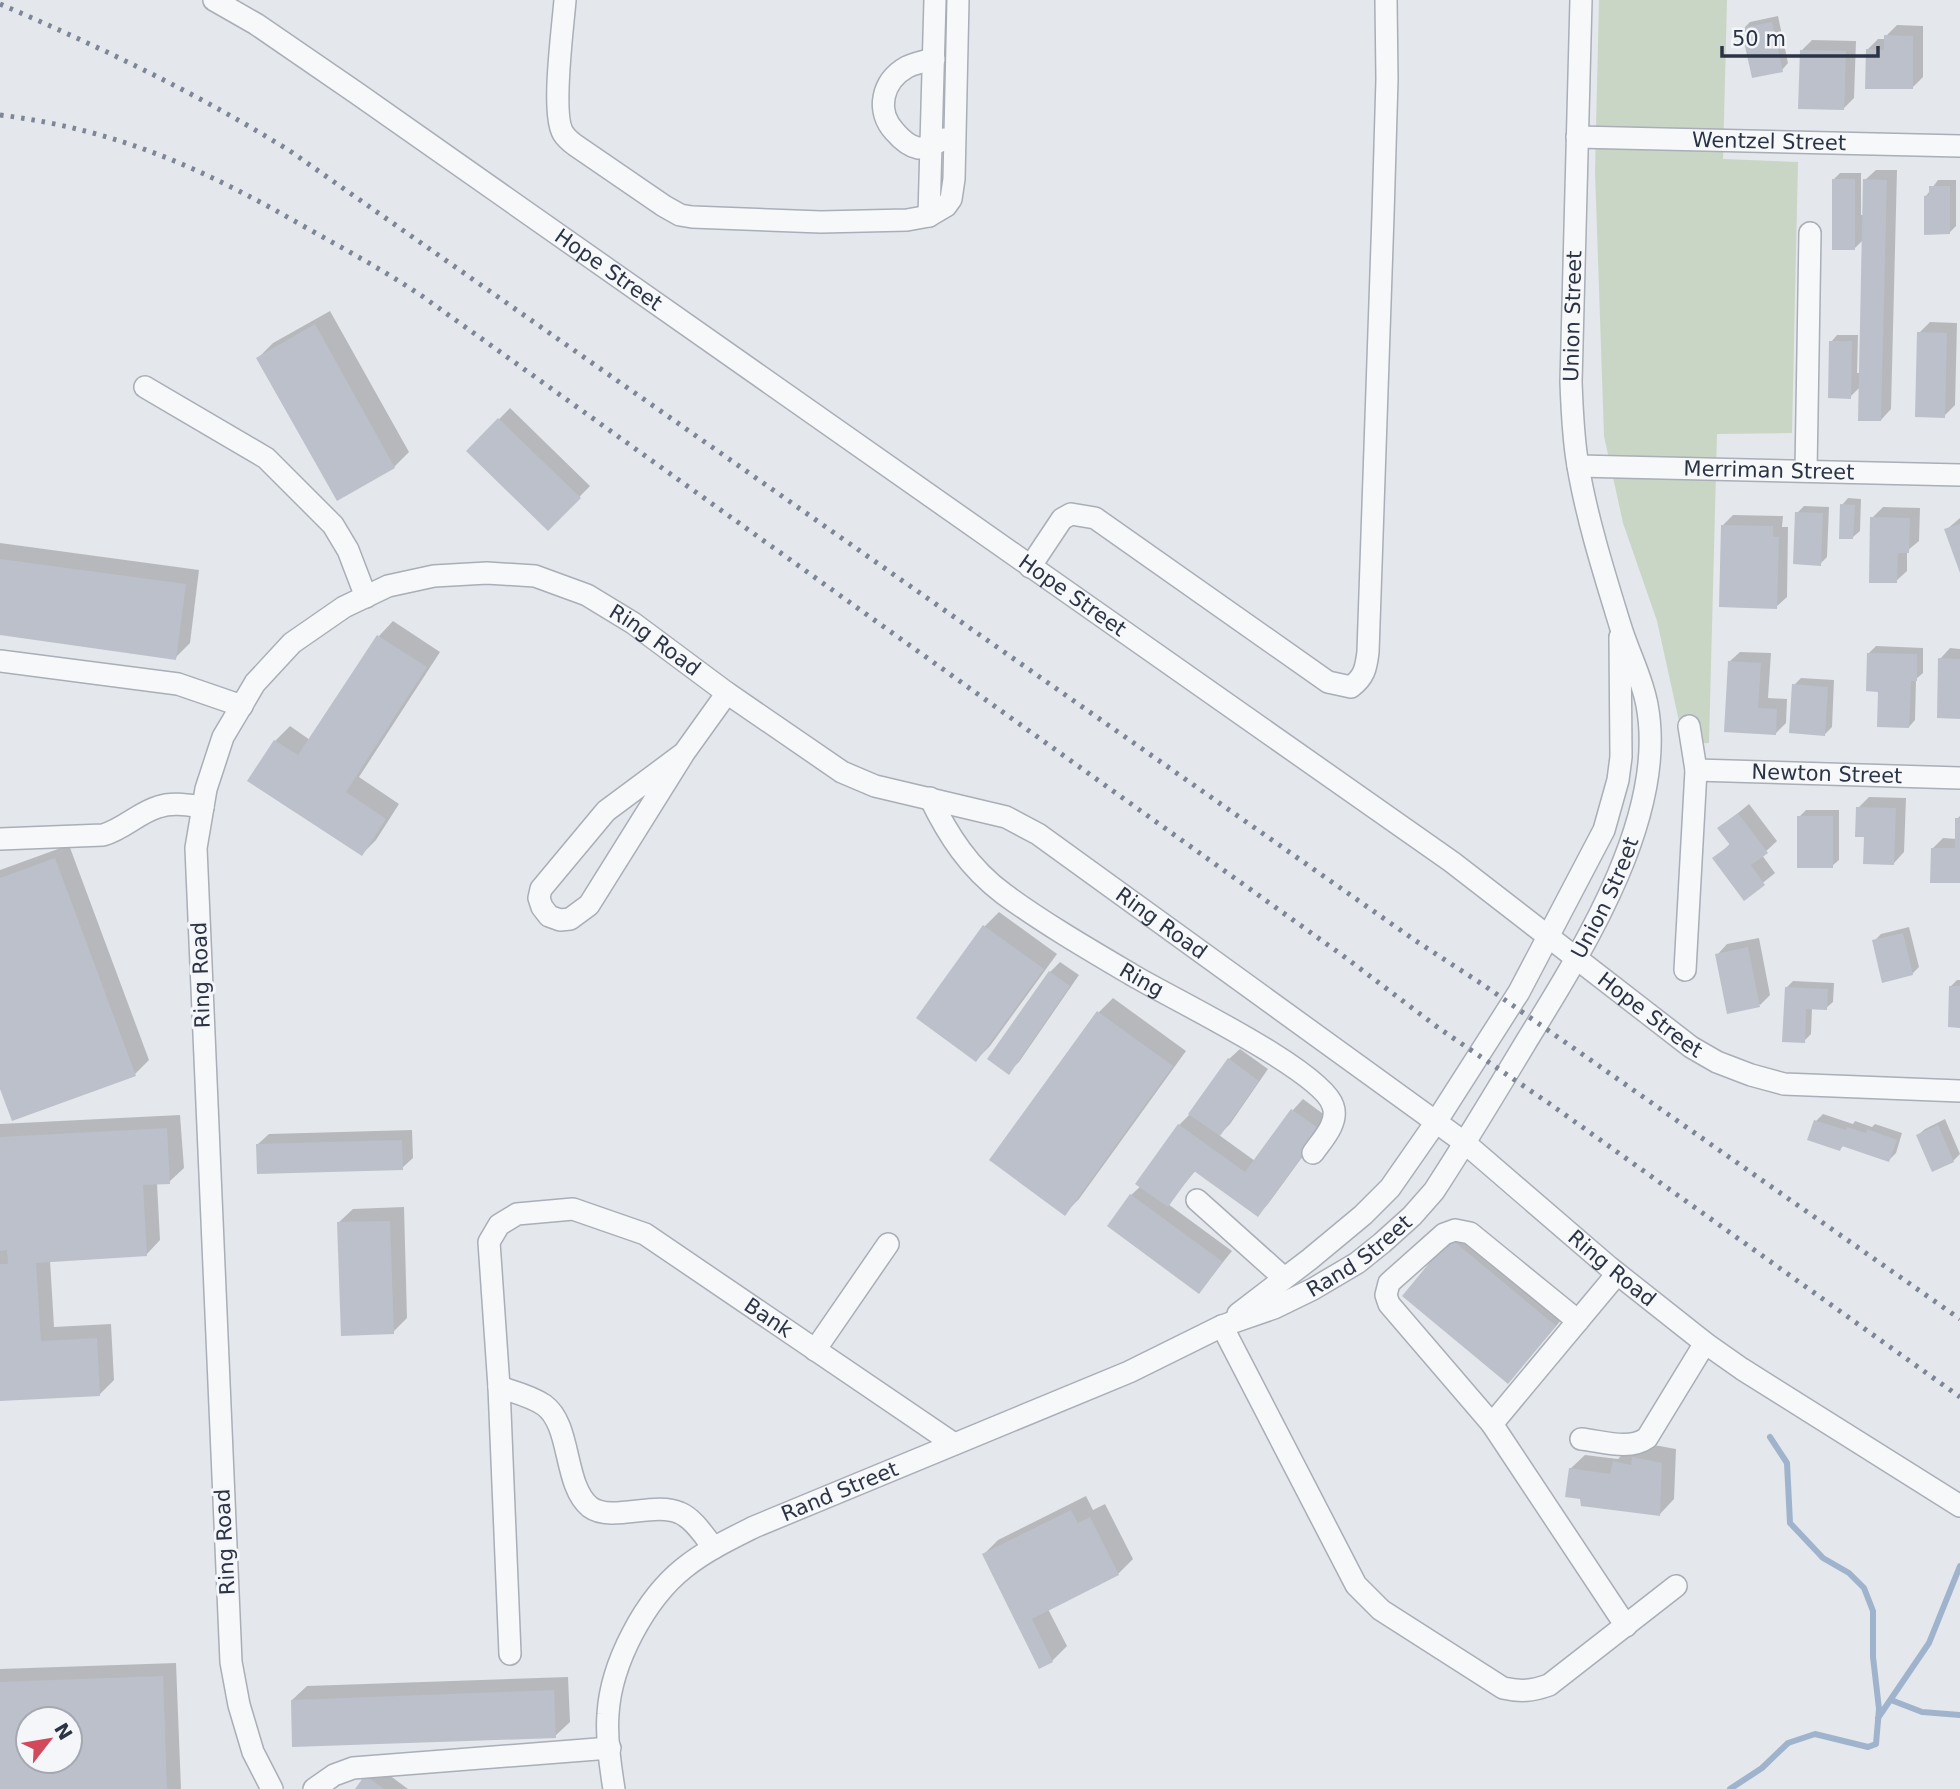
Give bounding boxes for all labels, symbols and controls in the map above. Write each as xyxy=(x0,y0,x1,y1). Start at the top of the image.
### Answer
scale bar xyxy=(1722,14,1878,58)
text: 50 m xyxy=(1732,27,1786,51)
street label: Wentzel Street xyxy=(1692,128,1846,155)
street label: Hope Street xyxy=(550,224,667,316)
street label: Union Street xyxy=(1559,250,1586,382)
street label: Merriman Street xyxy=(1683,456,1855,485)
street label: Hope Street xyxy=(1014,550,1131,641)
street label: Ring Road xyxy=(605,599,705,681)
street label: Newton Street xyxy=(1751,760,1903,788)
street label: Union Street xyxy=(1566,834,1644,963)
street label: Ring Road xyxy=(1111,882,1211,964)
street label: Ring Road xyxy=(187,921,215,1029)
street label: Ring xyxy=(1115,958,1168,1002)
street label: Hope Street xyxy=(1593,967,1706,1063)
street label: Rand Street xyxy=(1302,1210,1417,1302)
street label: Ring Road xyxy=(1563,1225,1661,1311)
street label: Bank xyxy=(740,1293,798,1343)
street label: Rand Street xyxy=(778,1457,902,1526)
street label: Ring Road xyxy=(210,1488,240,1596)
north arrow xyxy=(14,1705,84,1775)
text: N xyxy=(50,1719,77,1744)

